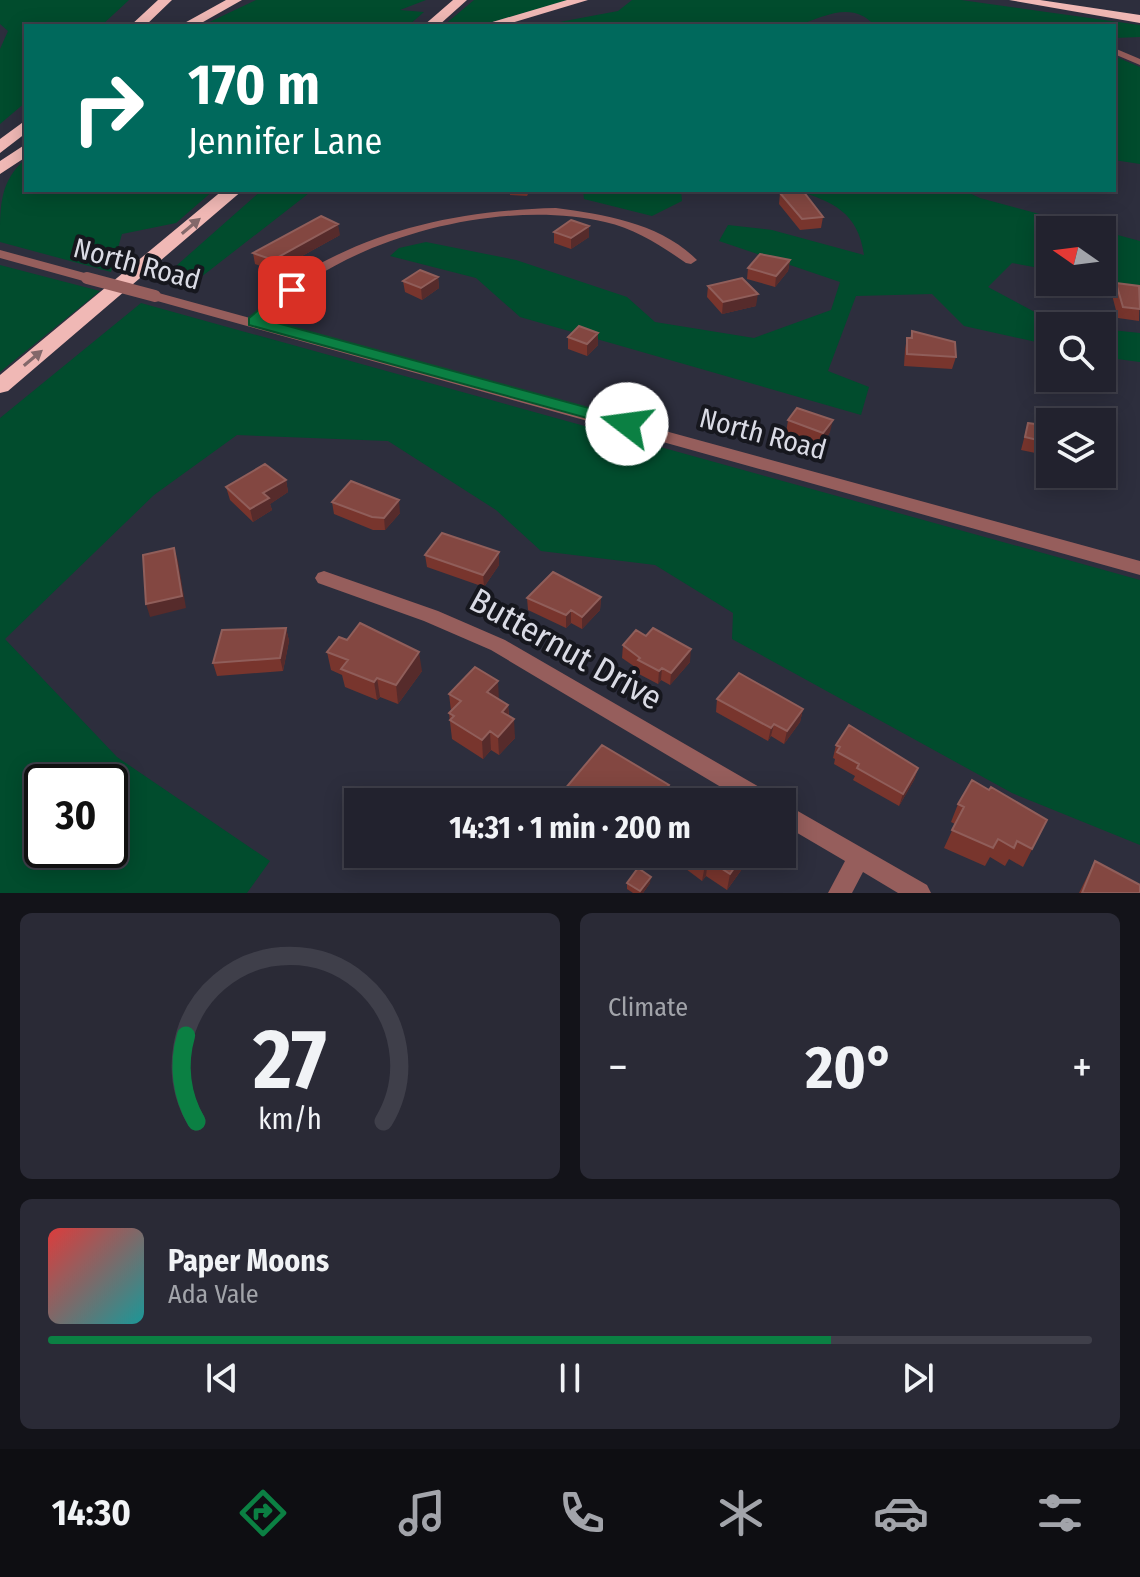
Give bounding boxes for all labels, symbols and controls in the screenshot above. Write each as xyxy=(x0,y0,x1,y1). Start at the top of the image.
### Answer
text: 170 m xyxy=(188,52,320,119)
icon: right xyxy=(56,56,160,160)
text: Jennifer Lane xyxy=(188,120,382,164)
north arrow xyxy=(1036,216,1116,296)
map controls xyxy=(1036,216,1116,488)
one-way arrow xyxy=(181,218,201,235)
street label: North Road xyxy=(70,231,204,297)
pin xyxy=(258,256,326,324)
icon: arrive xyxy=(270,268,314,312)
button: search xyxy=(1036,312,1116,392)
one-way arrow xyxy=(23,350,43,367)
position arrow xyxy=(585,382,669,466)
street label: North Road xyxy=(696,401,830,467)
button: layers xyxy=(1036,408,1116,488)
street label: Butternut Drive xyxy=(463,579,669,719)
speed limit sign: 30 xyxy=(24,764,128,868)
text: 14:31 · 1 min · 200 m xyxy=(449,810,691,846)
text: Climate xyxy=(608,992,688,1023)
text: 27 xyxy=(252,1010,327,1110)
text: 20° xyxy=(806,1032,894,1104)
text: − xyxy=(608,1041,628,1094)
text: + xyxy=(1072,1041,1092,1094)
text: km/h xyxy=(258,1102,322,1137)
text: Paper Moons xyxy=(168,1243,329,1279)
text: Ada Vale xyxy=(168,1279,259,1310)
icon: previous xyxy=(200,1356,244,1400)
icon: pause xyxy=(548,1356,592,1400)
icon: next xyxy=(896,1356,940,1400)
icon: directions xyxy=(235,1485,291,1541)
icon: music xyxy=(394,1485,450,1541)
icon: phone xyxy=(554,1485,610,1541)
icon: climate xyxy=(713,1485,769,1541)
icon: car xyxy=(873,1485,929,1541)
icon: filters xyxy=(1032,1485,1088,1541)
text: 14:30 xyxy=(52,1491,131,1535)

